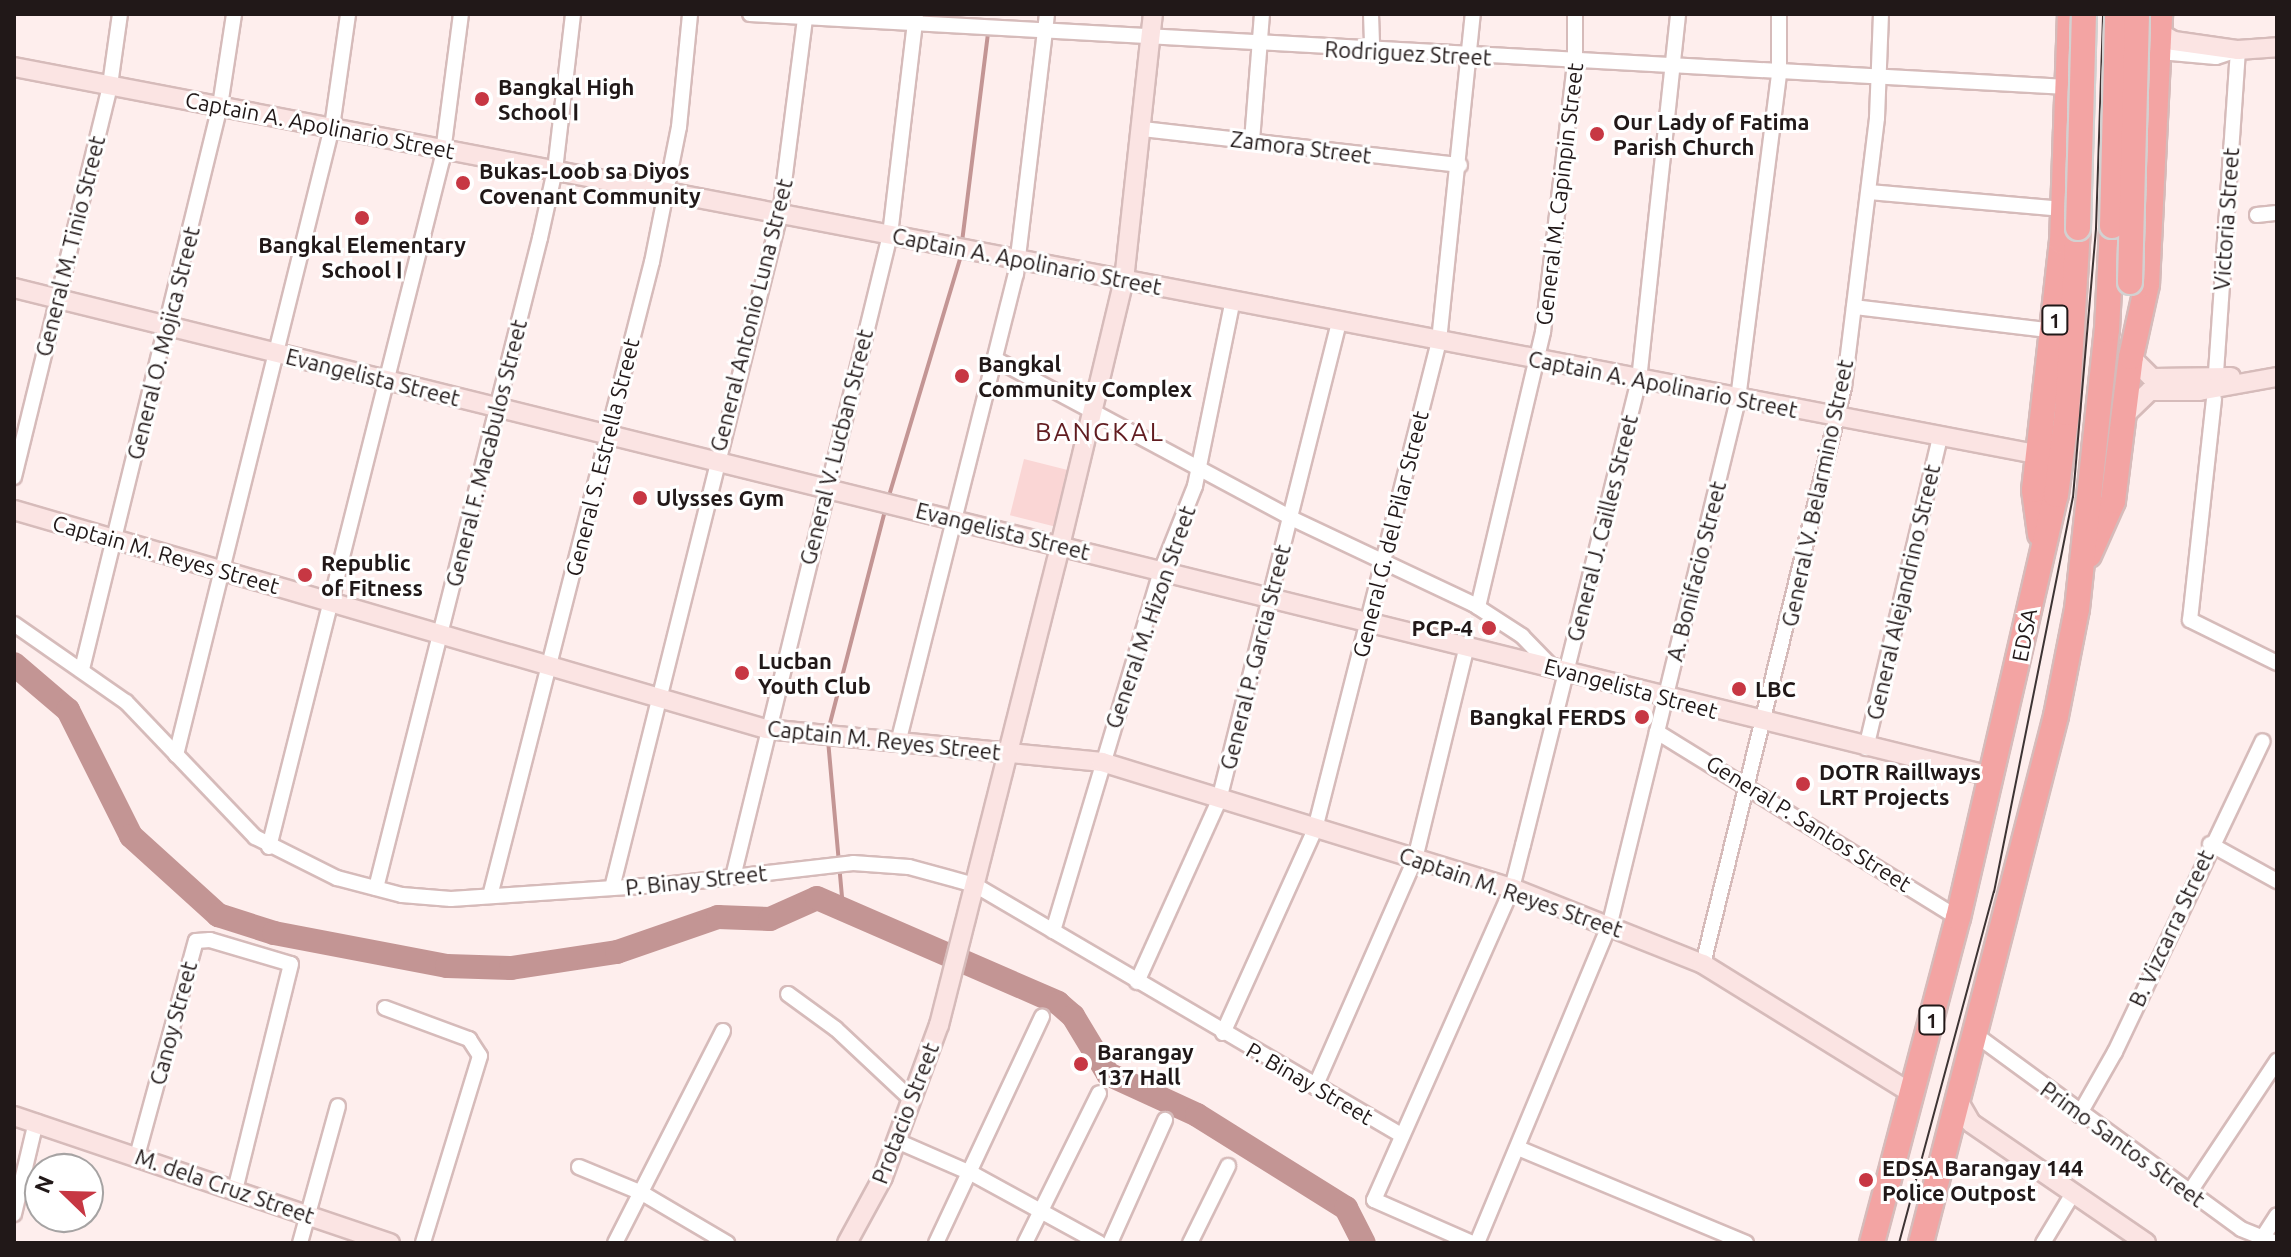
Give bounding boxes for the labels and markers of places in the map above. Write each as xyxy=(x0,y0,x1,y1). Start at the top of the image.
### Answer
place label: Bangkal High School Ⅰ xyxy=(498,73,634,124)
marker: Bangkal High School Ⅰ xyxy=(473,90,491,108)
place label: Our Lady of Fatima Parish Church xyxy=(1613,108,1809,160)
marker: Our Lady of Fatima Parish Church xyxy=(1588,125,1606,143)
place label: Bukas-Loob sa Diyos Covenant Community xyxy=(479,157,701,208)
marker: Bukas-Loob sa Diyos Covenant Community xyxy=(454,174,472,192)
marker: Bangkal Elementary School Ⅰ xyxy=(353,209,371,227)
place label: Bangkal Elementary School Ⅰ xyxy=(258,231,466,282)
place label: Bangkal Community Complex xyxy=(978,350,1192,402)
marker: Bangkal Community Complex xyxy=(953,367,971,385)
place label: Ulysses Gym xyxy=(656,485,784,511)
marker: Ulysses Gym xyxy=(631,489,649,507)
place label: Republic of Fitness xyxy=(321,549,423,600)
marker: Republic of Fitness xyxy=(296,566,314,584)
place label: PCP-4 xyxy=(1411,615,1473,641)
marker: PCP-4 xyxy=(1480,619,1498,637)
place label: Lucban Youth Club xyxy=(758,647,871,698)
marker: Lucban Youth Club xyxy=(733,664,751,682)
place label: LBC xyxy=(1755,676,1796,702)
marker: LBC xyxy=(1730,680,1748,698)
place label: Bangkal FERDS xyxy=(1469,704,1626,730)
marker: Bangkal FERDS xyxy=(1633,708,1651,726)
place label: DOTR Raillways LRT Projects xyxy=(1819,758,1981,810)
marker: DOTR Raillways LRT Projects xyxy=(1794,775,1812,793)
place label: Barangay 137 Hall xyxy=(1097,1038,1194,1090)
marker: Barangay 137 Hall xyxy=(1072,1055,1090,1073)
place label: EDSA Barangay 144 Police Outpost xyxy=(1882,1154,2083,1206)
marker: EDSA Barangay 144 Police Outpost xyxy=(1857,1171,1875,1189)

